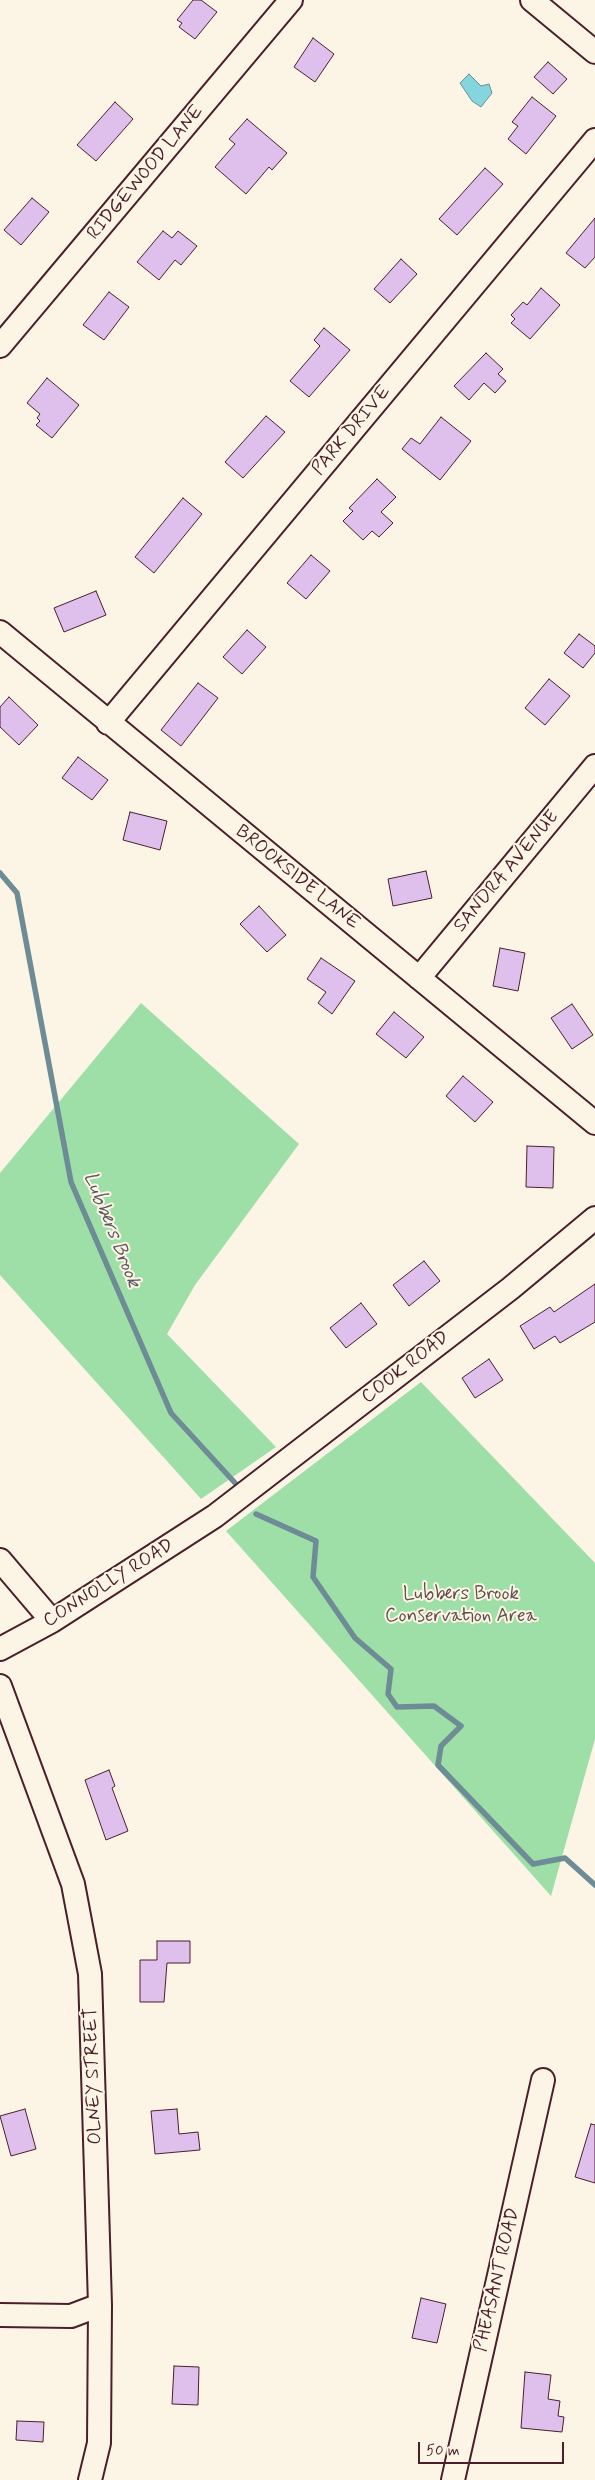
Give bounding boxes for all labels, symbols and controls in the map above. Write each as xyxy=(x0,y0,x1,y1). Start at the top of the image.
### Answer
street label: RIDGEWOOD LANE xyxy=(83,101,209,245)
street label: PARK DRIVE xyxy=(308,381,396,481)
street label: SANDRA AVENUE xyxy=(449,806,565,938)
street label: BROOKSIDE LANE xyxy=(230,821,364,935)
water label: Lubbers Brook xyxy=(77,1169,145,1291)
street label: COOK ROAD xyxy=(358,1327,454,1409)
street label: CONNOLLY ROAD xyxy=(39,1535,179,1633)
park label: Lubbers Brook Conservation Area xyxy=(385,1584,537,1628)
street label: OLNEY STREET xyxy=(80,2007,108,2145)
street label: PHEASANT ROAD xyxy=(470,2206,526,2354)
scale bar xyxy=(420,2432,566,2464)
text: 50 m xyxy=(426,2441,460,2461)

